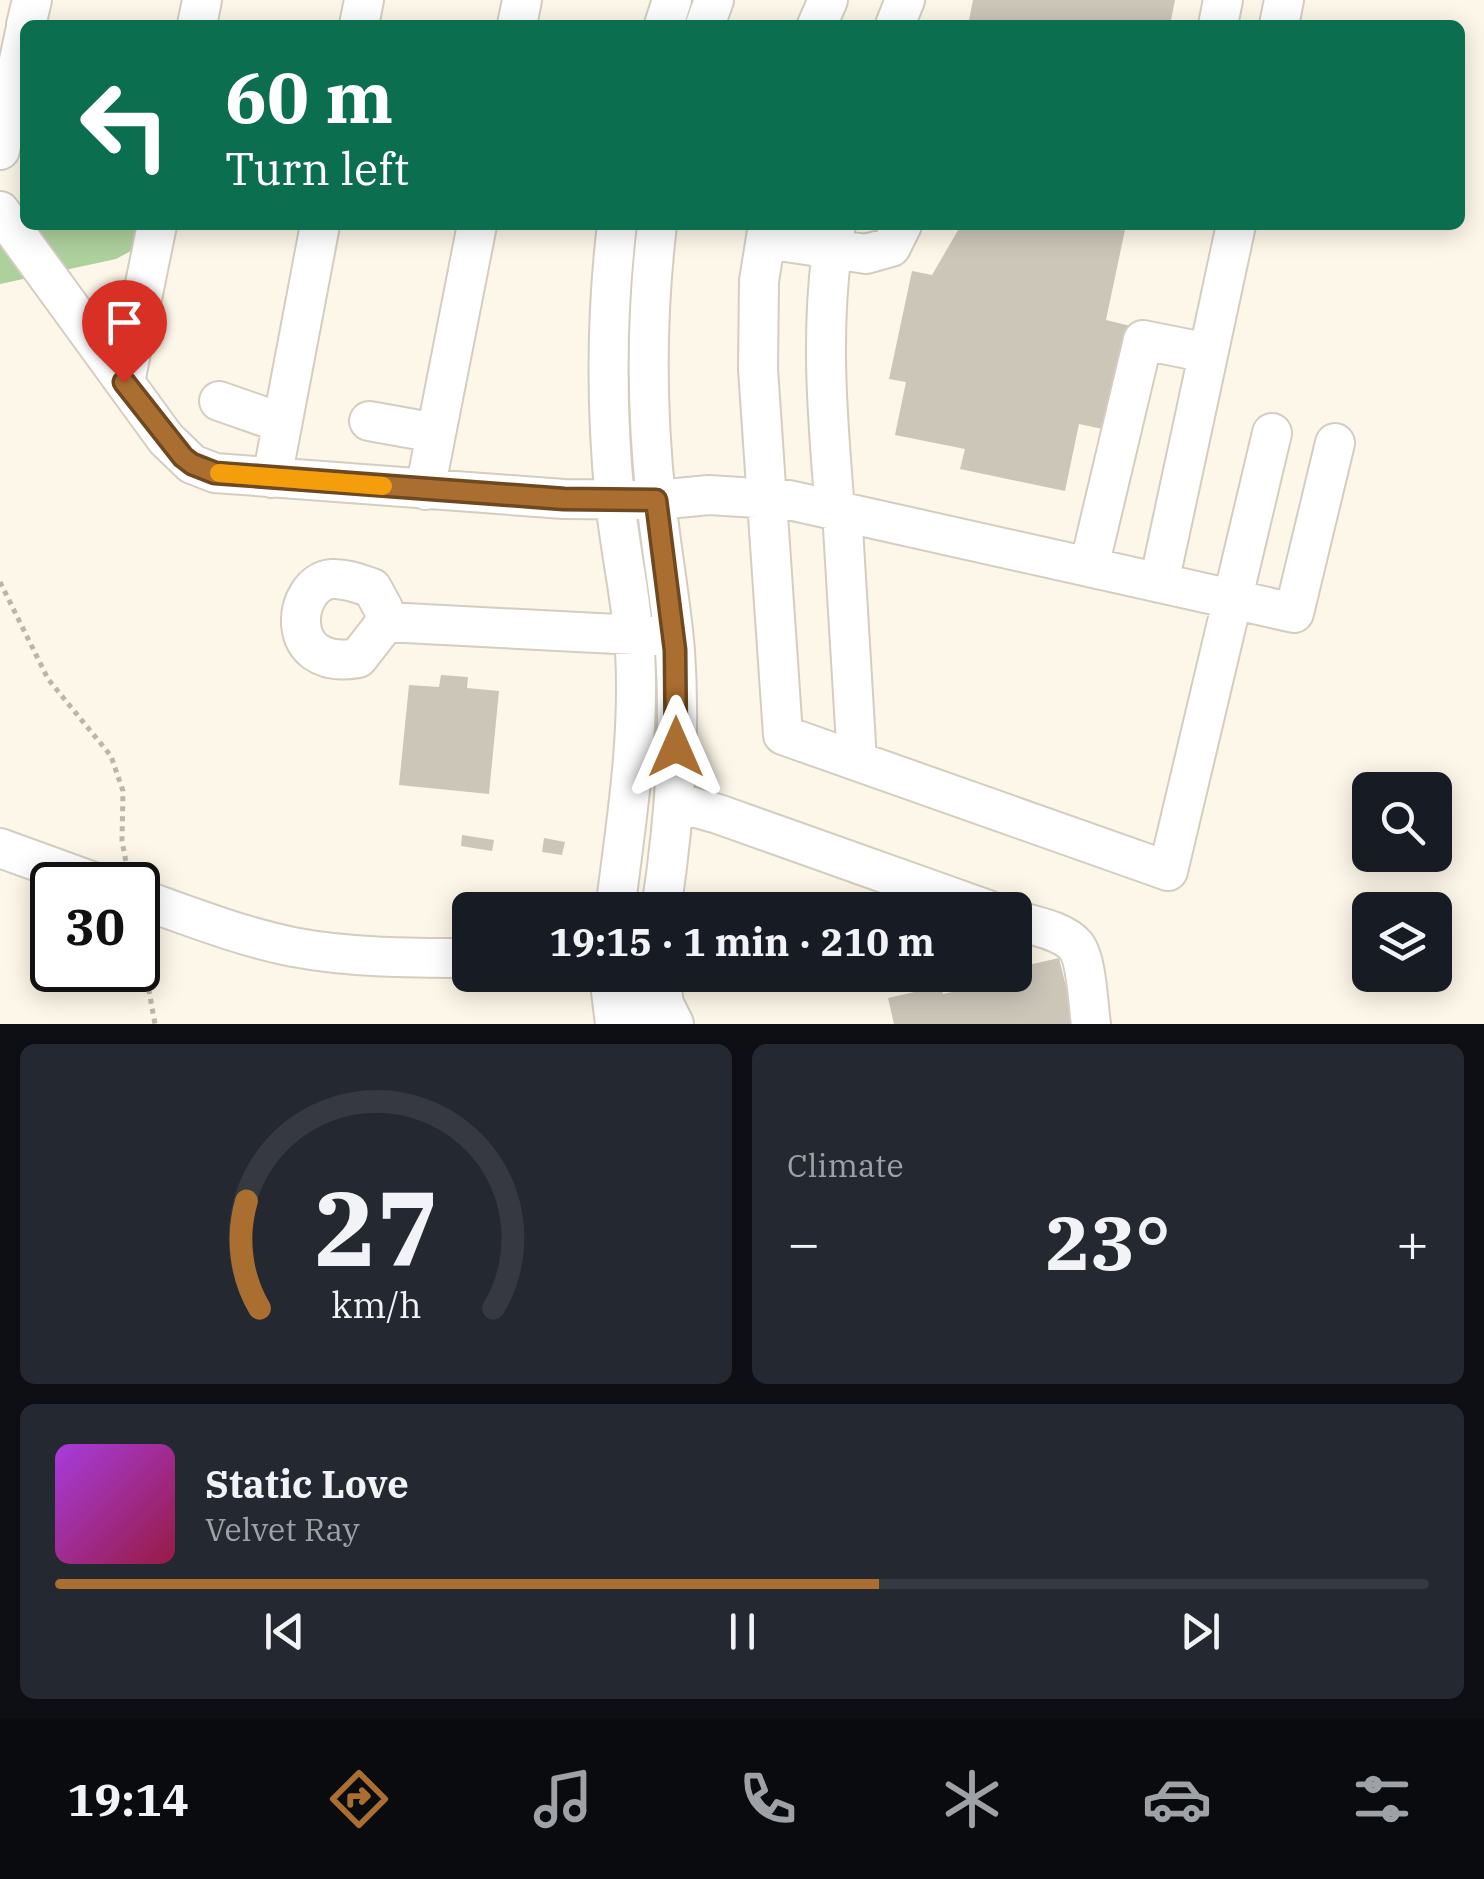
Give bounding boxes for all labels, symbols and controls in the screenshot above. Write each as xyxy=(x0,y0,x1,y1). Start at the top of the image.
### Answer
text: 60 m xyxy=(225,51,393,142)
icon: left xyxy=(60,60,190,190)
text: Turn left xyxy=(225,139,409,197)
pin xyxy=(82,280,167,383)
icon: arrive xyxy=(97,295,152,350)
position arrow xyxy=(624,695,728,799)
map controls xyxy=(1352,772,1452,992)
button: search xyxy=(1352,772,1452,872)
speed limit sign: 30 xyxy=(30,862,160,992)
button: layers xyxy=(1352,892,1452,992)
text: 19:15 · 1 min · 210 m xyxy=(549,917,935,966)
text: Climate xyxy=(787,1144,904,1186)
text: 27 xyxy=(314,1159,438,1295)
text: 23° xyxy=(1045,1193,1171,1291)
text: − xyxy=(787,1207,820,1278)
text: + xyxy=(1396,1207,1429,1278)
text: km/h xyxy=(331,1281,421,1328)
text: Static Love xyxy=(205,1459,409,1508)
text: Velvet Ray xyxy=(205,1508,360,1550)
icon: previous xyxy=(257,1604,312,1659)
icon: pause xyxy=(715,1604,770,1659)
icon: next xyxy=(1173,1604,1228,1659)
icon: directions xyxy=(324,1764,394,1834)
icon: music xyxy=(528,1764,598,1834)
icon: phone xyxy=(733,1764,803,1834)
icon: climate xyxy=(937,1764,1007,1834)
icon: car xyxy=(1142,1764,1212,1834)
icon: filters xyxy=(1347,1764,1417,1834)
text: 19:14 xyxy=(67,1770,189,1828)

